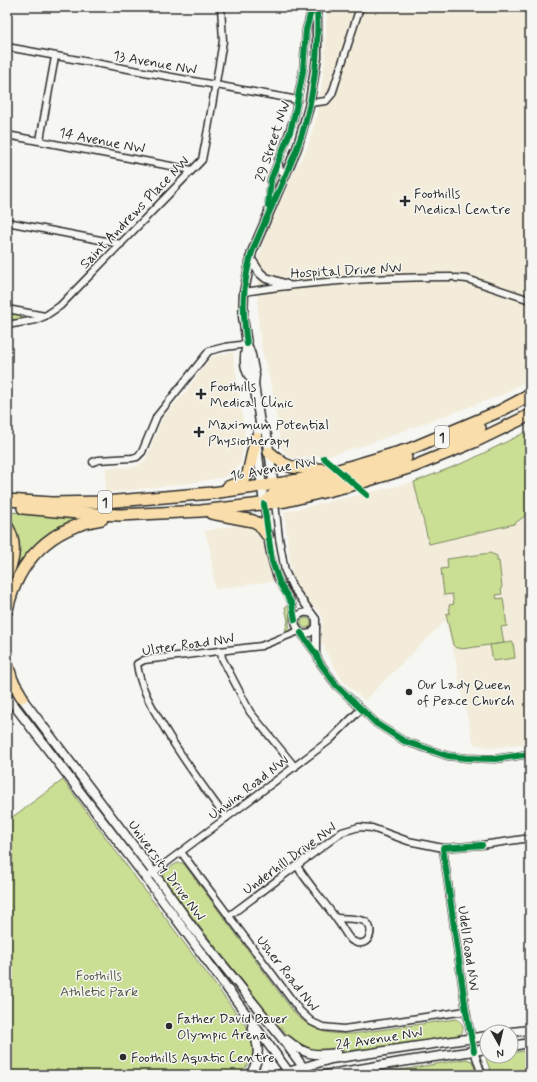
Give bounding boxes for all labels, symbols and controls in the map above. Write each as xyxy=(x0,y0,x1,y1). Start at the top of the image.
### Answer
street label: 13 Avenue NW xyxy=(112,47,198,79)
street label: 29 Street NW xyxy=(251,98,295,184)
street label: 14 Avenue NW xyxy=(57,124,147,158)
street label: Saint Andrews Place NW xyxy=(76,152,193,273)
place label: Foothills Medical Centre xyxy=(414,185,511,219)
marker: Foothills Medical Centre xyxy=(399,195,411,207)
street label: Hospital Drive NW xyxy=(290,259,402,283)
place label: Foothills Medical Clinic xyxy=(210,378,294,412)
marker: Foothills Medical Clinic xyxy=(195,388,207,400)
place label: Maximum Potential Physiotherapy xyxy=(208,416,329,450)
marker: Maximum Potential Physiotherapy xyxy=(193,426,205,438)
road number: 1 xyxy=(435,426,449,448)
street label: 16 Avenue NW xyxy=(229,453,318,485)
road number: 1 xyxy=(98,491,112,513)
street label: Ulster Road NW xyxy=(141,630,236,660)
place label: Our Lady Queen of Peace Church xyxy=(417,676,515,710)
marker: Our Lady Queen of Peace Church xyxy=(404,687,414,697)
street label: Unwin Road NW xyxy=(205,751,293,824)
street label: University Drive NW xyxy=(124,817,209,925)
street label: Underhill Drive NW xyxy=(239,818,340,899)
street label: Udell Road NW xyxy=(453,905,483,992)
street label: Usher Road NW xyxy=(252,932,323,1015)
park label: Foothills Athletic Park xyxy=(60,967,138,1001)
place label: Father David Bauer Olympic Arena xyxy=(177,1010,288,1044)
marker: Father David Bauer Olympic Arena xyxy=(164,1021,174,1031)
street label: 24 Avenue NW xyxy=(334,1023,424,1055)
north arrow xyxy=(479,1024,519,1064)
text: N xyxy=(496,1045,505,1060)
place label: Foothills Aquatic Centre xyxy=(131,1049,275,1067)
marker: Foothills Aquatic Centre xyxy=(118,1052,128,1062)

